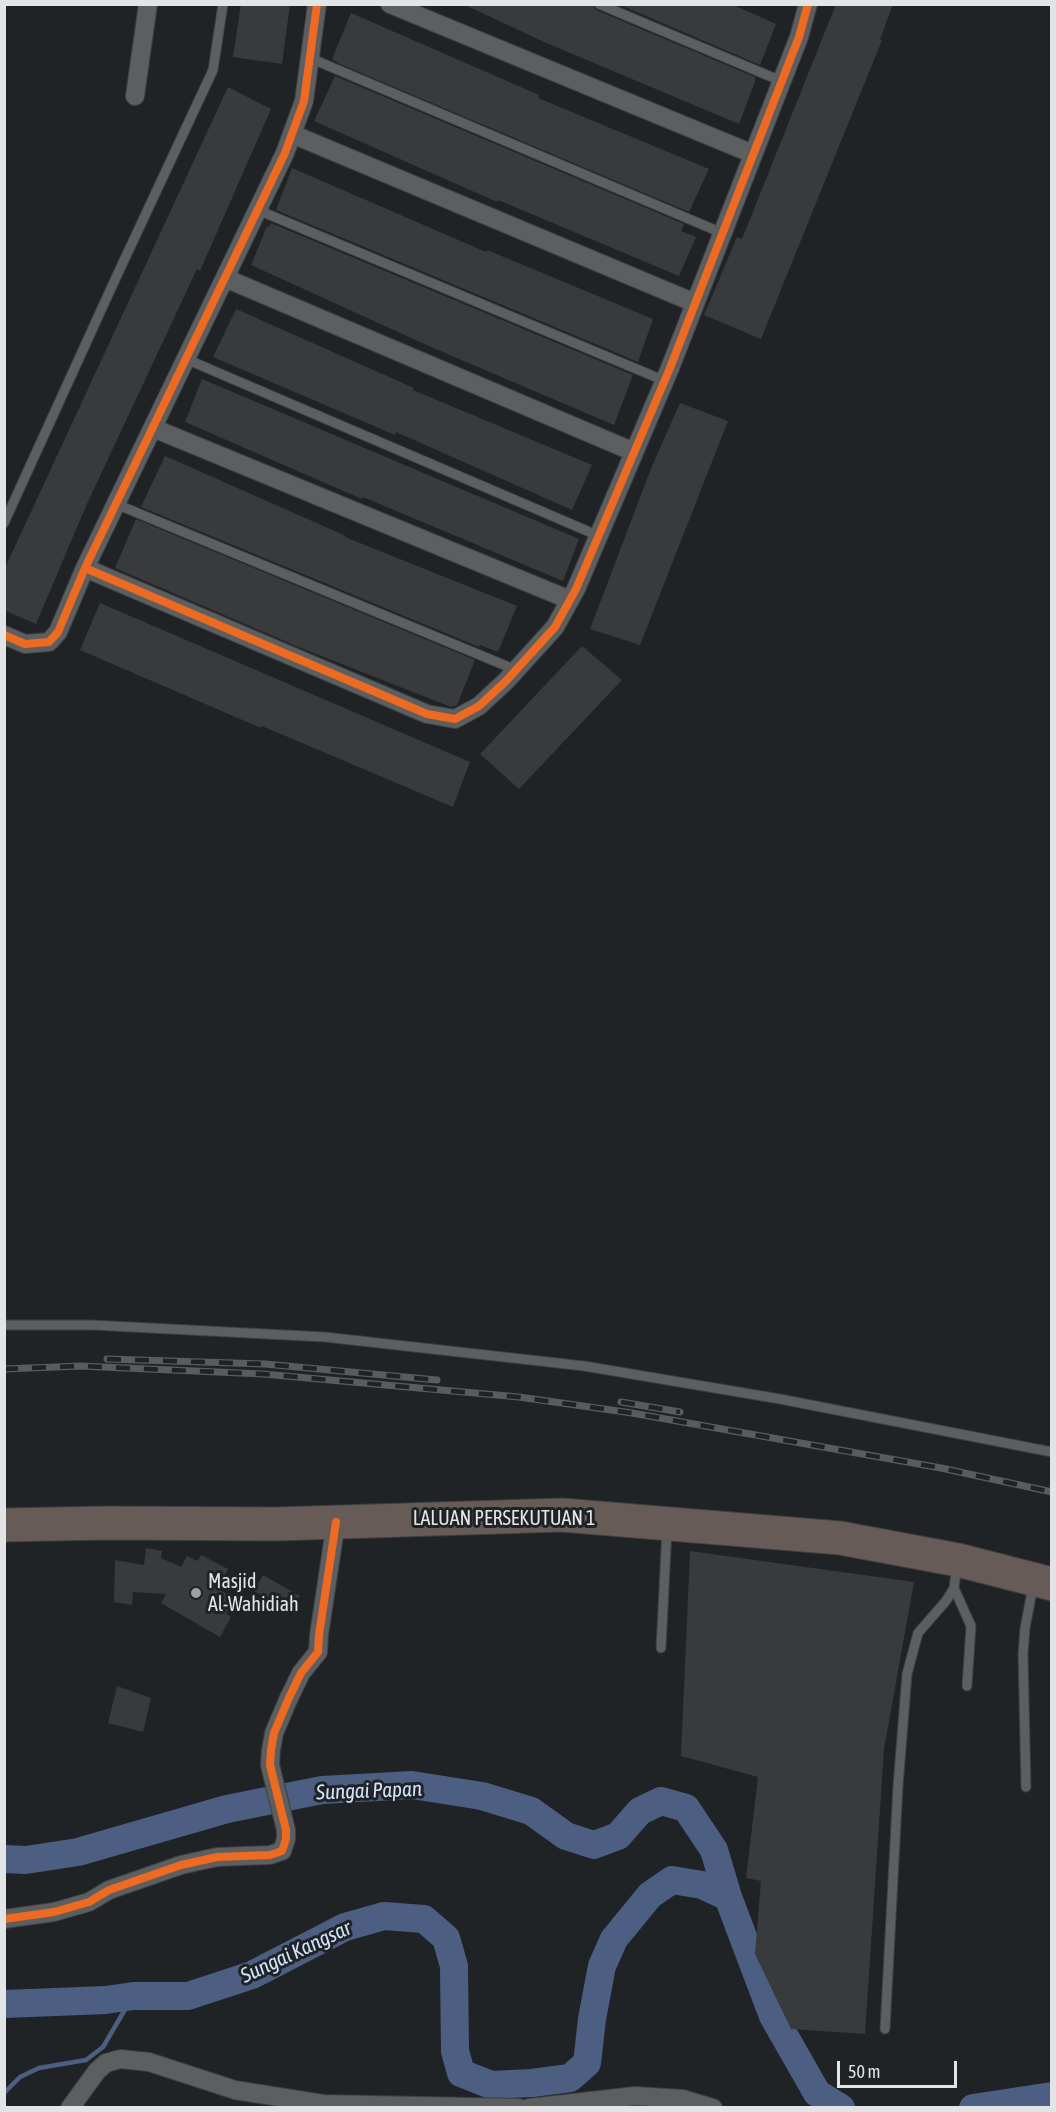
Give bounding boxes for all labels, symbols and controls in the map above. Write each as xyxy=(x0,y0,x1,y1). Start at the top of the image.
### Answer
street label: LALUAN PERSEKUTUAN 1 xyxy=(413,1507,595,1531)
place label: Masjid Al-Wahidiah xyxy=(208,1570,299,1617)
marker: Masjid Al-Wahidiah xyxy=(189,1586,203,1600)
water label: Sungai Papan xyxy=(316,1777,422,1805)
water label: Sungai Kangsar xyxy=(237,1915,355,1989)
scale bar xyxy=(840,2049,960,2087)
text: 50 m xyxy=(848,2061,880,2082)

